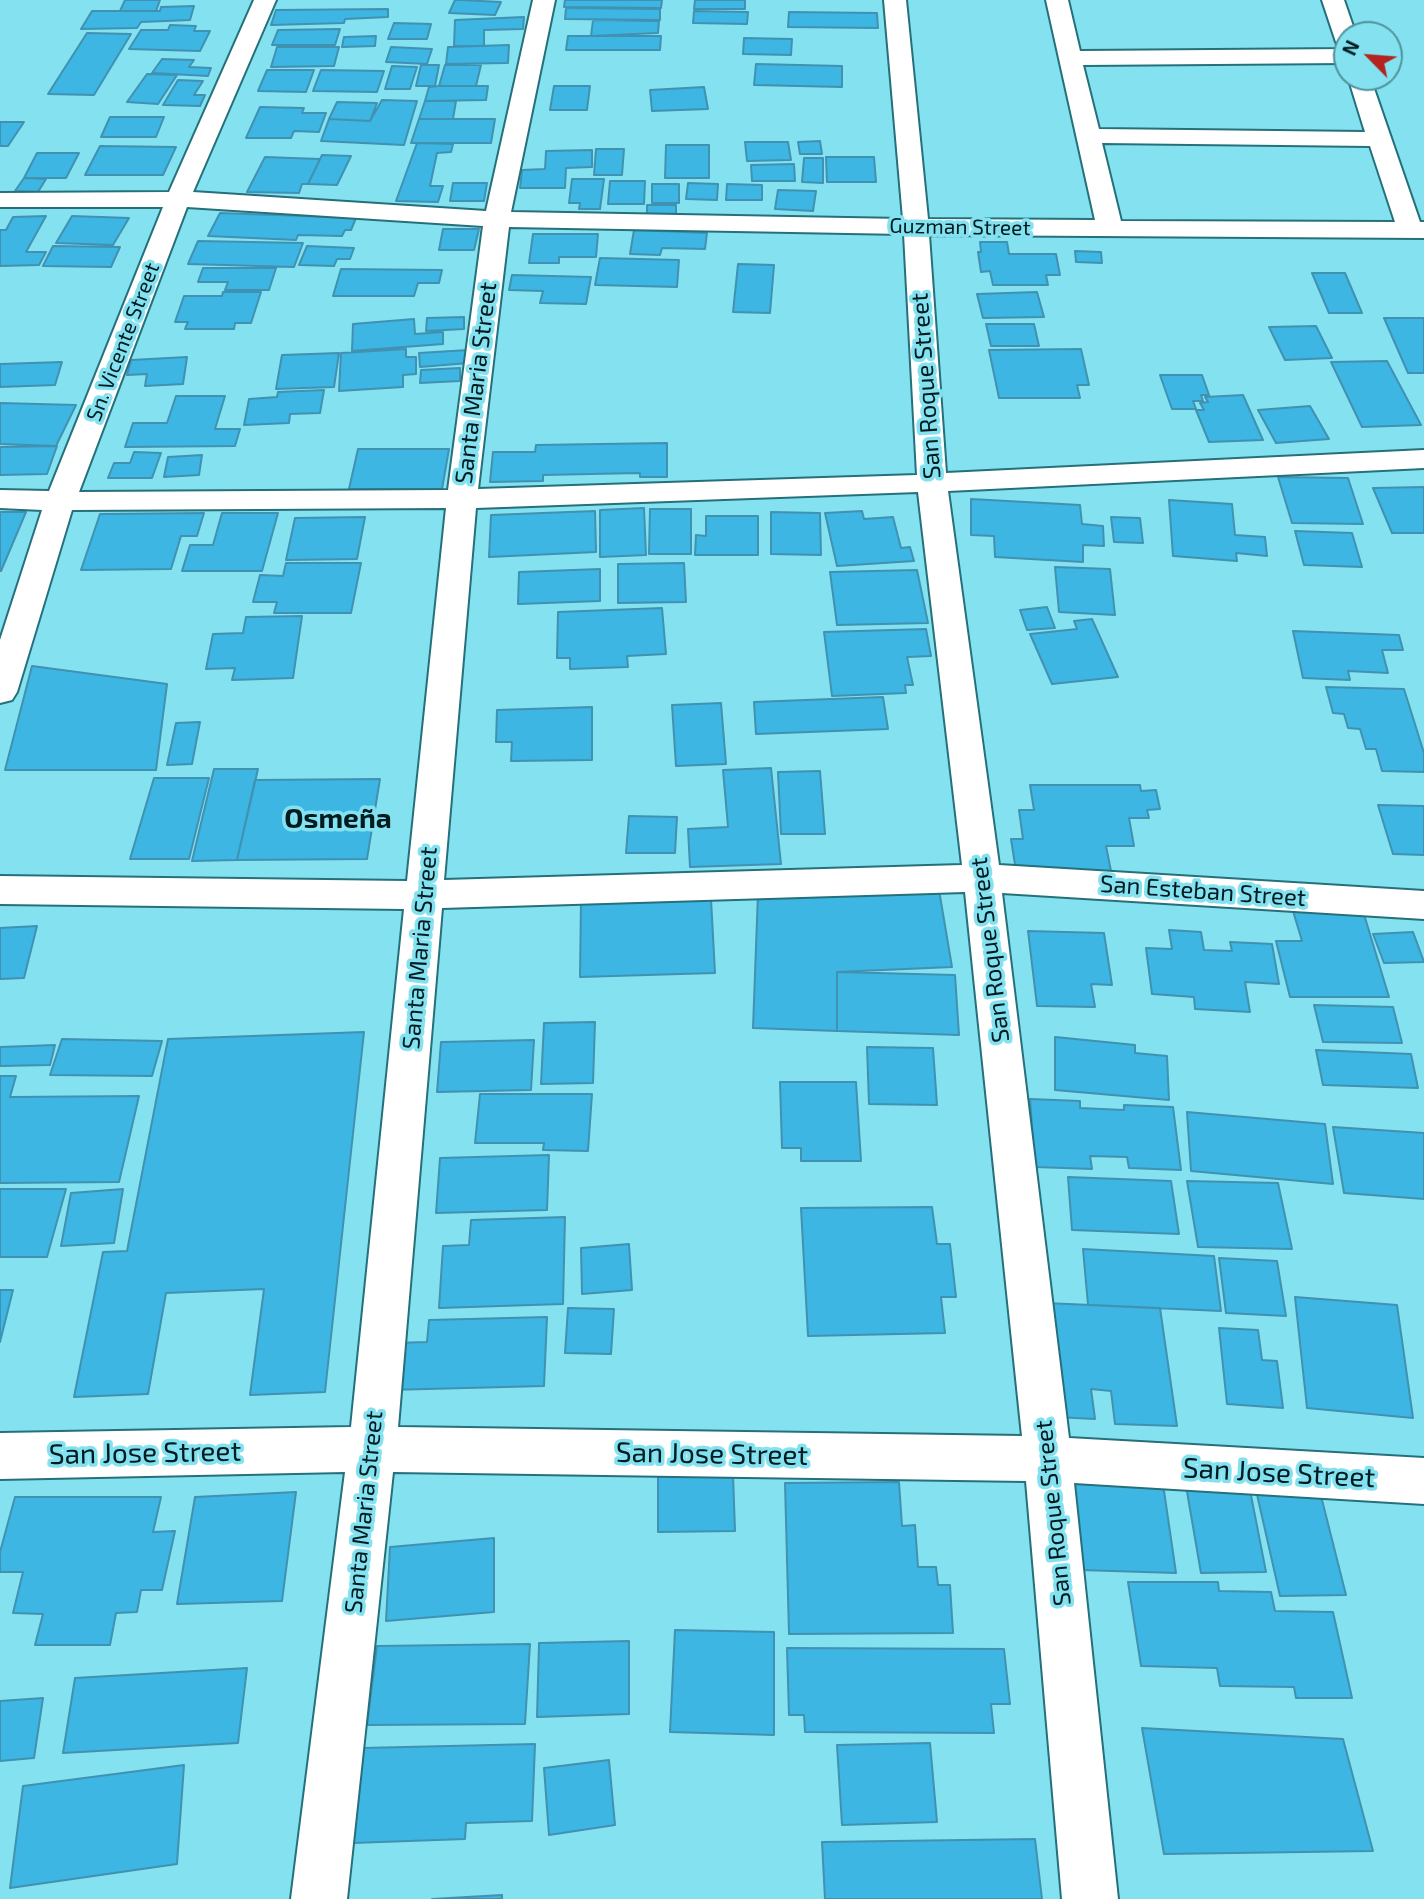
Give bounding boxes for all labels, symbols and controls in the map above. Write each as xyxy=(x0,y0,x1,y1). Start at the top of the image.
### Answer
north arrow xyxy=(1333,21,1403,91)
text: N xyxy=(1337,37,1364,59)
street label: Guzman Street xyxy=(889,213,1031,241)
street label: Sn. Vicente Street xyxy=(81,259,165,425)
street label: Santa Maria Street xyxy=(449,280,503,486)
street label: San Roque Street xyxy=(905,292,947,480)
district label: Osmeña xyxy=(284,802,392,836)
street label: Santa Maria Street xyxy=(397,845,443,1051)
street label: San Roque Street xyxy=(964,856,1016,1044)
street label: San Esteban Street xyxy=(1099,869,1307,913)
street label: Santa Maria Street xyxy=(339,1409,389,1615)
street label: San Roque Street xyxy=(1029,1419,1077,1607)
street label: San Jose Street xyxy=(49,1435,241,1471)
street label: San Jose Street xyxy=(616,1436,808,1472)
street label: San Jose Street xyxy=(1182,1451,1376,1495)

